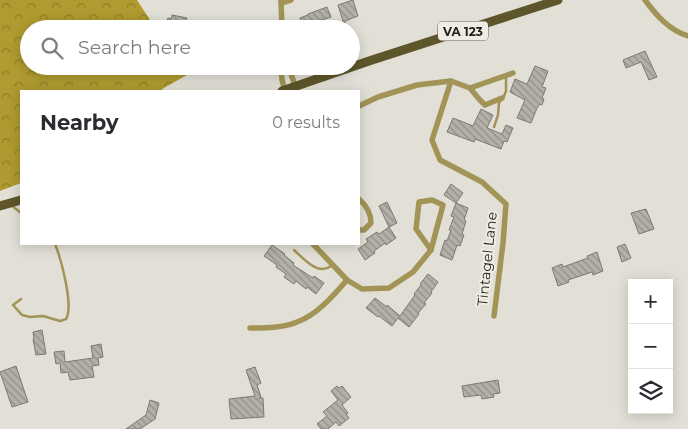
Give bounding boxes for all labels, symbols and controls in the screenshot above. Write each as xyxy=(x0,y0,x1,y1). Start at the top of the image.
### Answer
search box xyxy=(20,20,360,75)
road number: VA 123 xyxy=(438,22,488,40)
icon: search xyxy=(38,34,66,62)
text: Search here xyxy=(78,36,191,59)
text: Nearby xyxy=(40,110,119,135)
text: 0 results xyxy=(272,113,340,132)
street label: Tintagel Lane xyxy=(473,211,501,307)
map controls xyxy=(628,279,673,414)
button: + xyxy=(628,279,673,324)
button: − xyxy=(628,324,673,369)
button: layers xyxy=(628,369,673,414)

